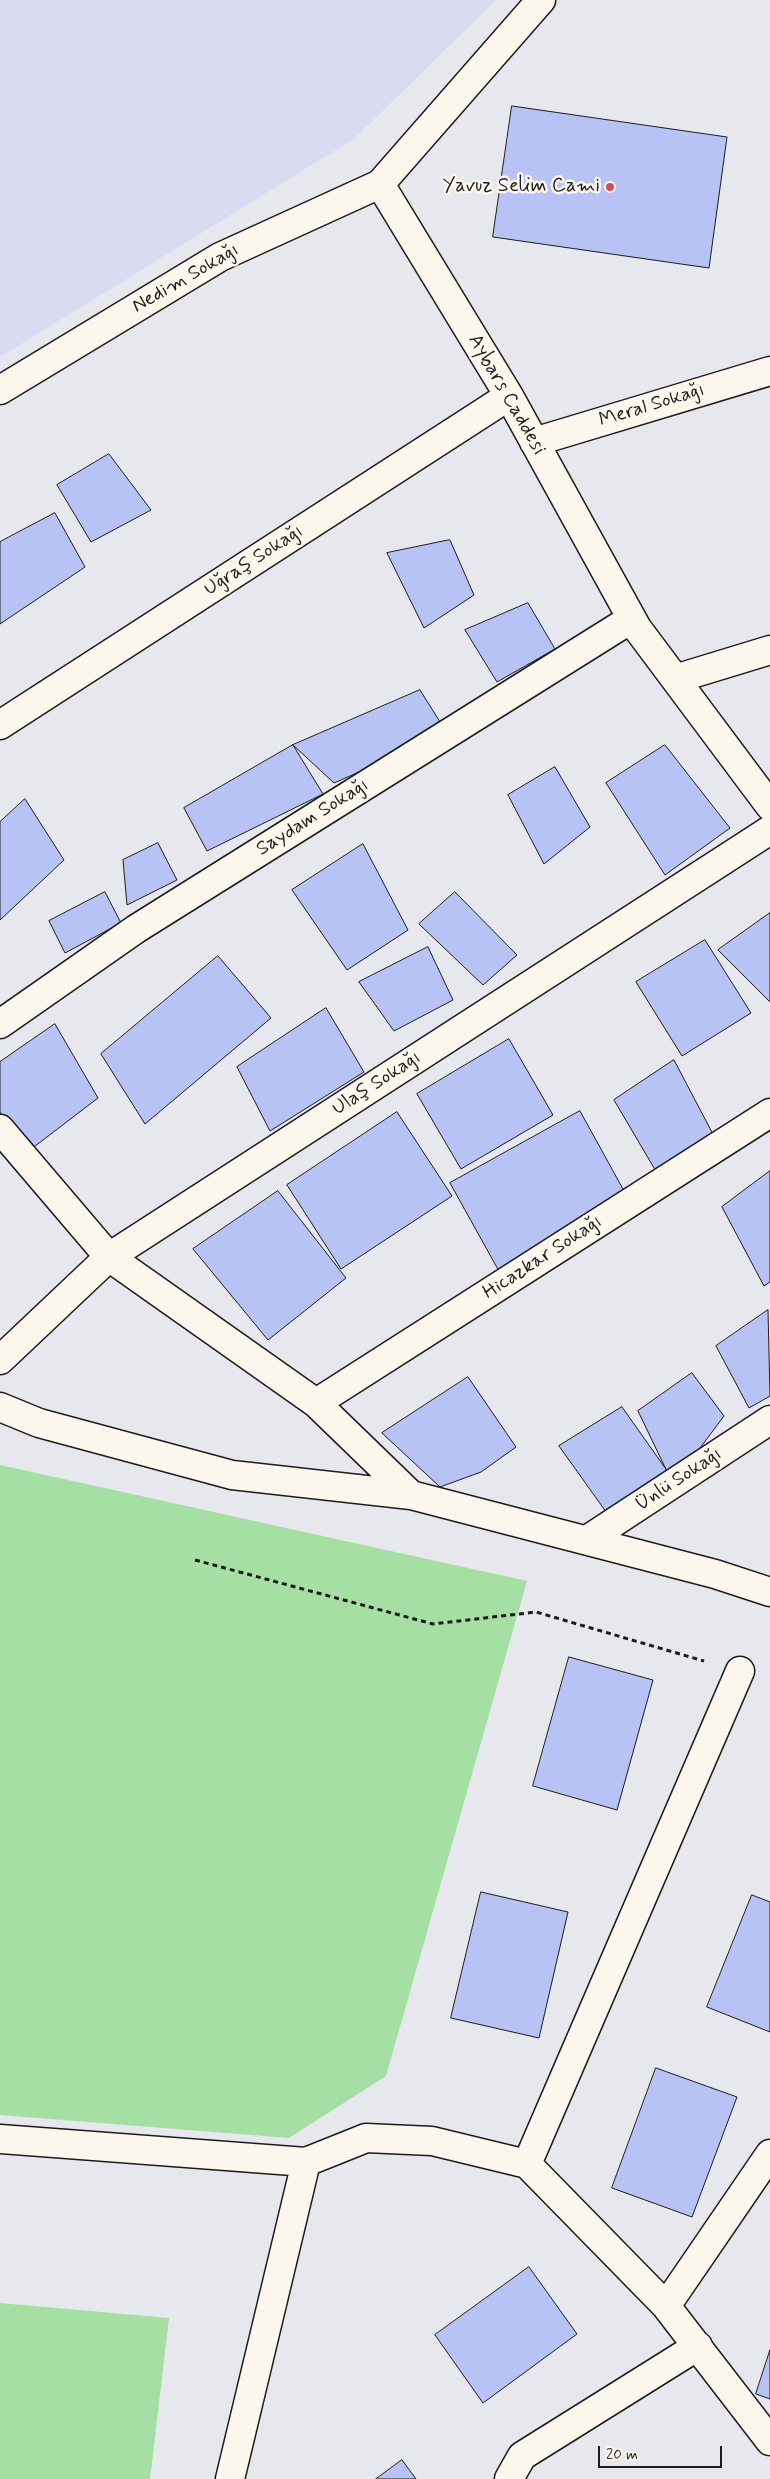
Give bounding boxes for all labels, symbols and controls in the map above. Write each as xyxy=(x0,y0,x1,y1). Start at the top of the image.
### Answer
place label: Yavuz Selim Cami xyxy=(442,175,600,199)
marker: Yavuz Selim Cami xyxy=(604,181,616,193)
street label: Nedim Sokağı xyxy=(128,239,244,319)
street label: Aybars Caddesi xyxy=(462,330,550,460)
street label: Meral Sokağı xyxy=(596,379,708,433)
street label: Uğraş Sokağı xyxy=(200,520,308,602)
street label: Saydam Sokağı xyxy=(252,774,374,862)
street label: Ulaş Sokağı xyxy=(328,1047,426,1121)
street label: Hicazkar Sokağı xyxy=(479,1211,607,1305)
street label: Ünlü Sokağı xyxy=(631,1443,727,1517)
scale bar xyxy=(600,2436,724,2468)
text: 20 m xyxy=(606,2445,638,2465)

